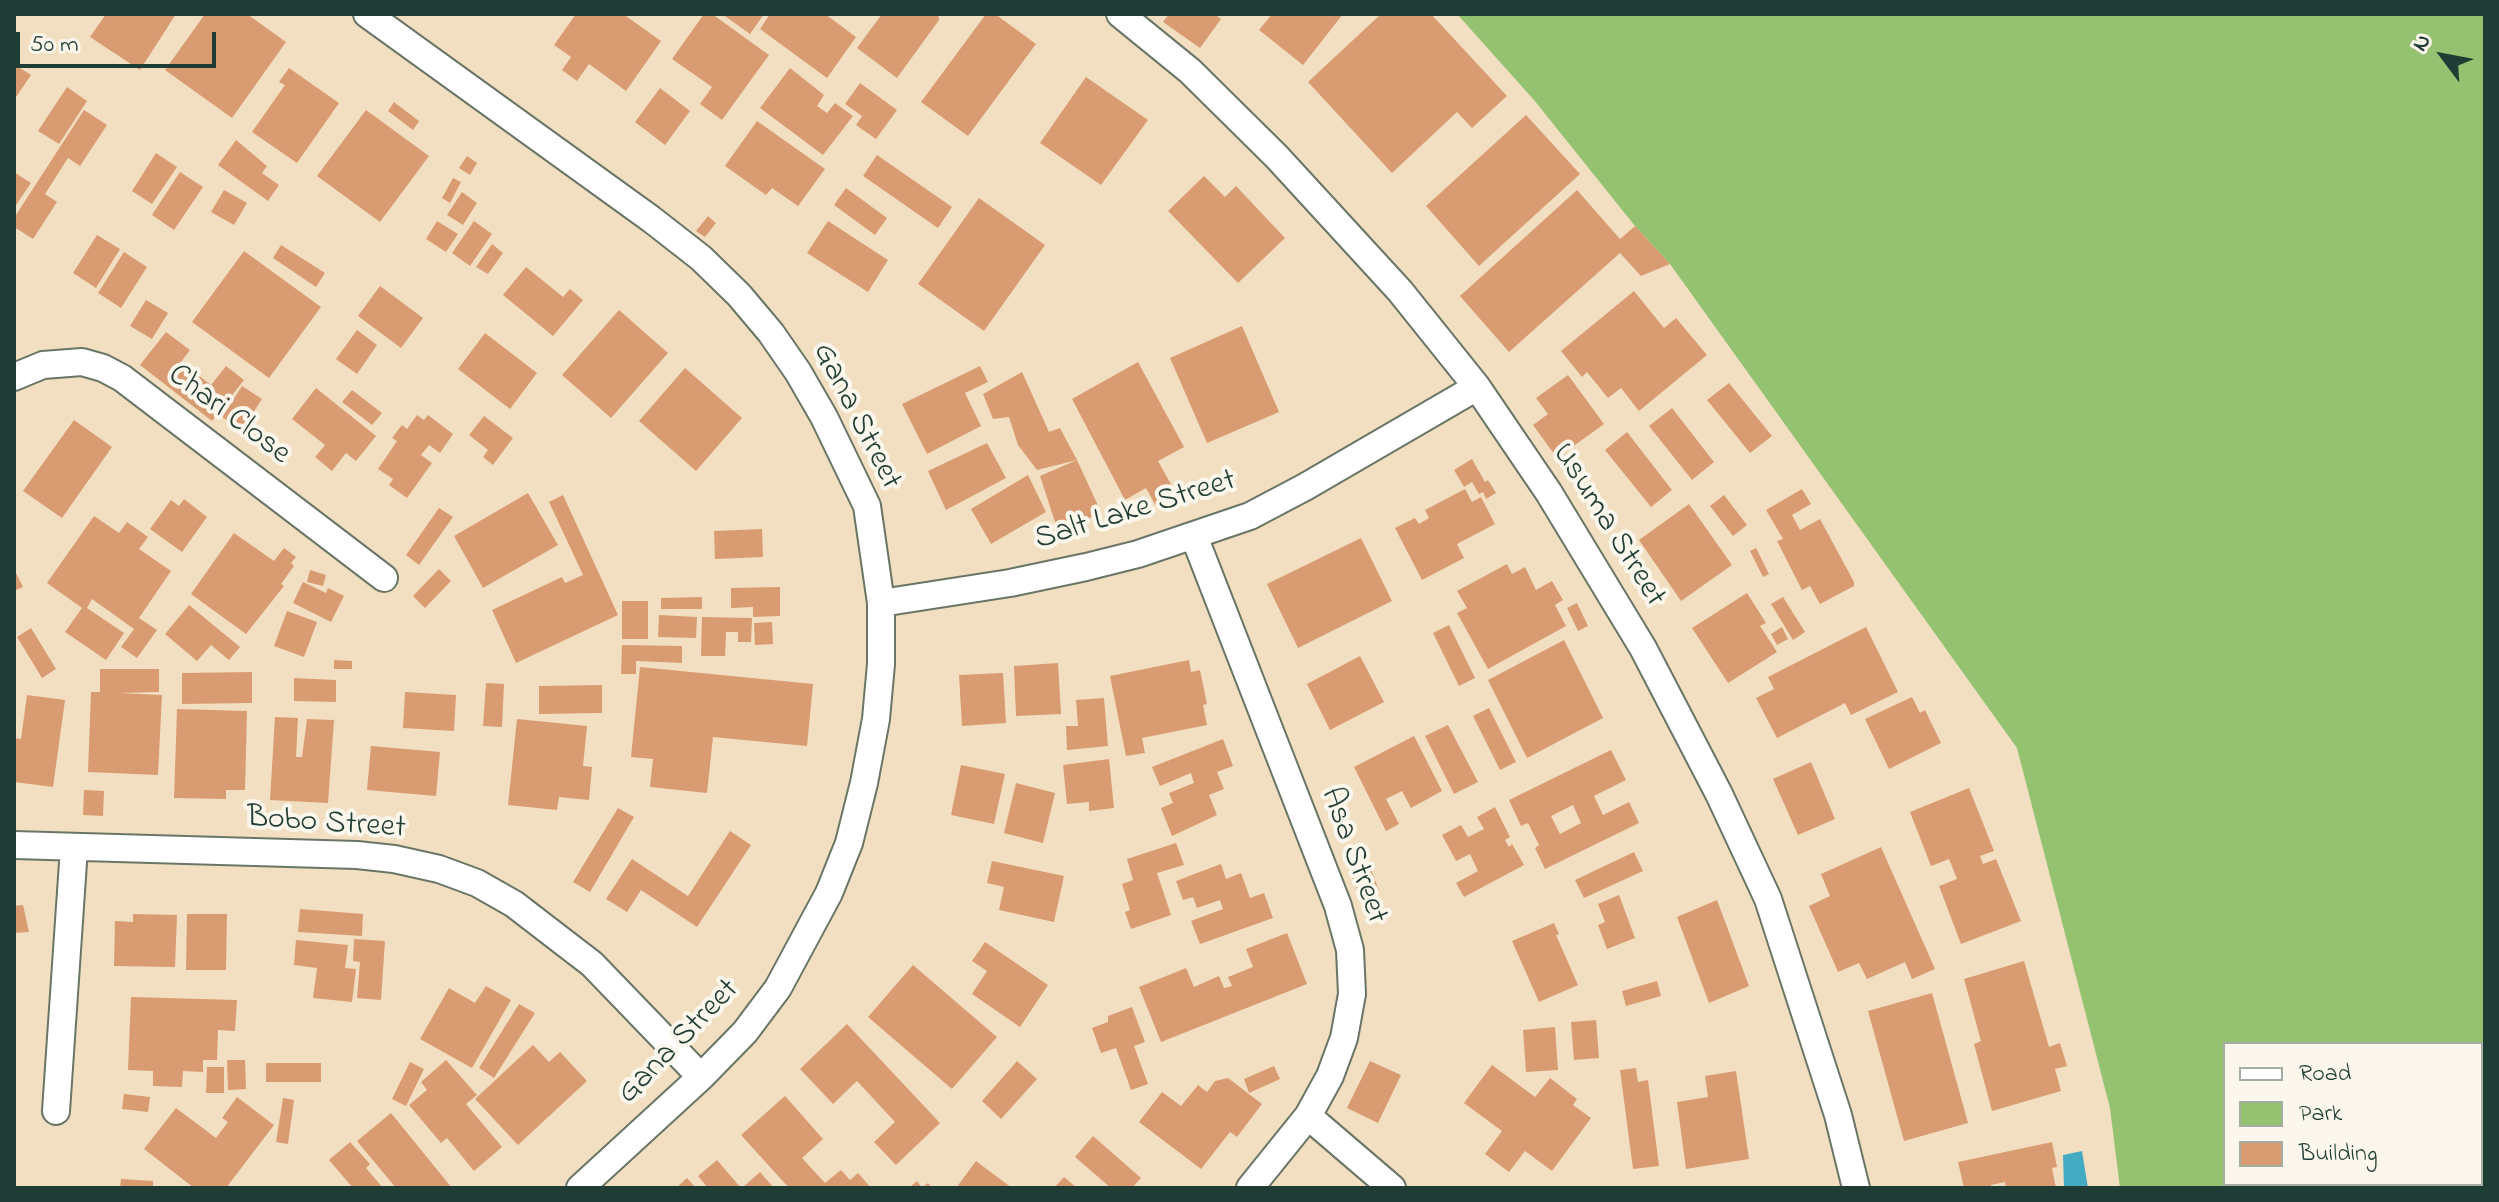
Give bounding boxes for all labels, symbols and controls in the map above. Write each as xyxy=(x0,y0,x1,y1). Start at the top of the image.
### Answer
scale bar xyxy=(20,16,220,66)
north arrow xyxy=(2403,16,2483,96)
text: 50 m xyxy=(30,28,79,63)
text: N xyxy=(2405,29,2440,58)
street label: Gana Street xyxy=(802,337,908,497)
street label: Chari Close xyxy=(159,357,297,475)
street label: Usuma Street xyxy=(1542,437,1672,615)
street label: Salt Lake Street xyxy=(1031,463,1241,561)
street label: Asa Street xyxy=(1310,783,1394,929)
street label: Bobo Street xyxy=(245,800,407,850)
street label: Gana Street xyxy=(611,972,749,1114)
legend xyxy=(2223,1042,2483,1186)
text: Road xyxy=(2299,1057,2351,1092)
text: Park xyxy=(2299,1097,2342,1132)
text: Building xyxy=(2299,1137,2378,1172)

